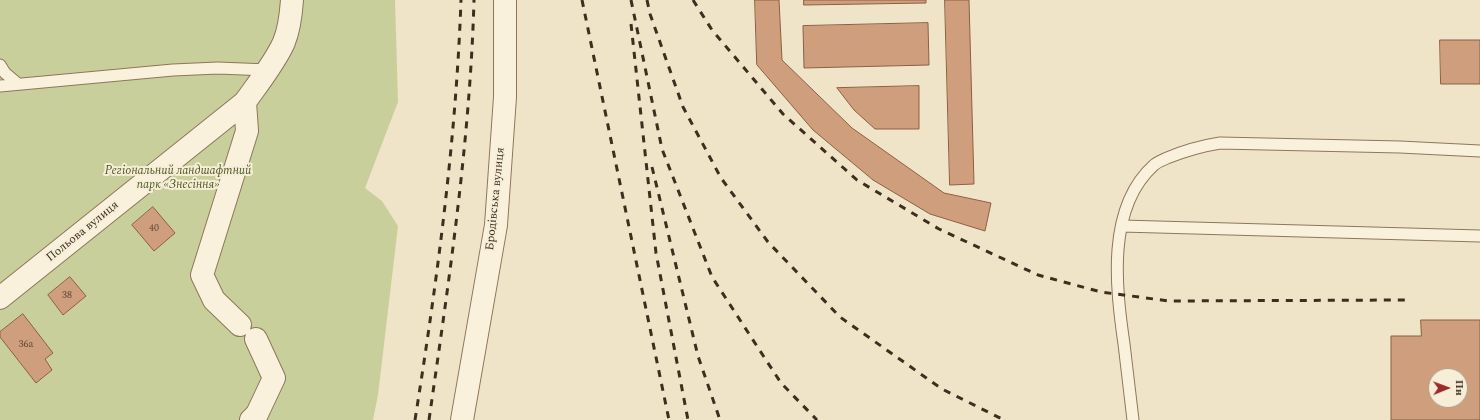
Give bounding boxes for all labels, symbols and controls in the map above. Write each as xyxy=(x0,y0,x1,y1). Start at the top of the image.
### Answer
street label: Бродівська вулиця xyxy=(483,147,509,251)
park label: Регіональний ландшафтний парк «Знесіння» xyxy=(105,165,251,193)
street label: Польова вулиця xyxy=(44,198,122,266)
house number: 40 xyxy=(149,223,159,235)
house number: 38 xyxy=(62,290,72,302)
house number: 36а xyxy=(19,339,33,351)
north arrow xyxy=(1428,368,1468,408)
text: Пн xyxy=(1451,380,1468,396)

